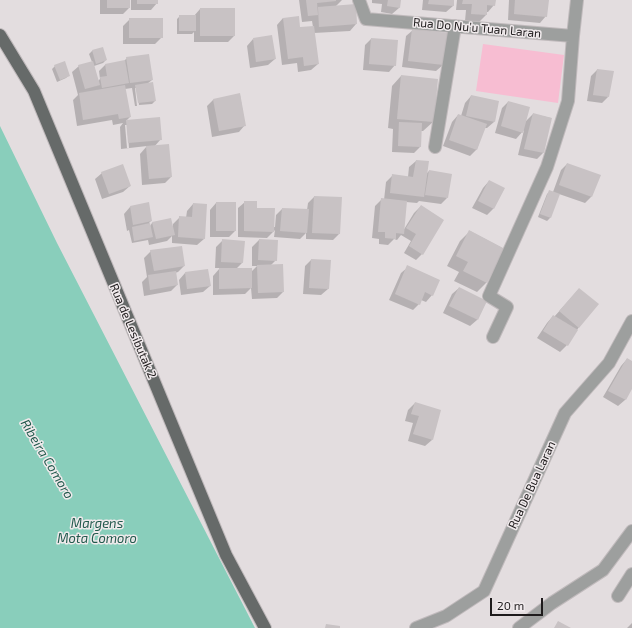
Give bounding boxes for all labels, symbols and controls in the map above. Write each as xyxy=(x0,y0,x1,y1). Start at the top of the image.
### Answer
street label: Rua Do Nu’u Tuan Laran xyxy=(412,15,542,41)
street label: Rua de Lesibutak 2 xyxy=(107,281,159,381)
water label: Ribeira Comoro xyxy=(17,416,77,502)
street label: Rua De Bua Laran xyxy=(505,439,559,531)
water label: Margens Mota Comoro xyxy=(57,516,137,547)
scale bar xyxy=(492,590,545,616)
text: 20 m xyxy=(497,598,524,612)

